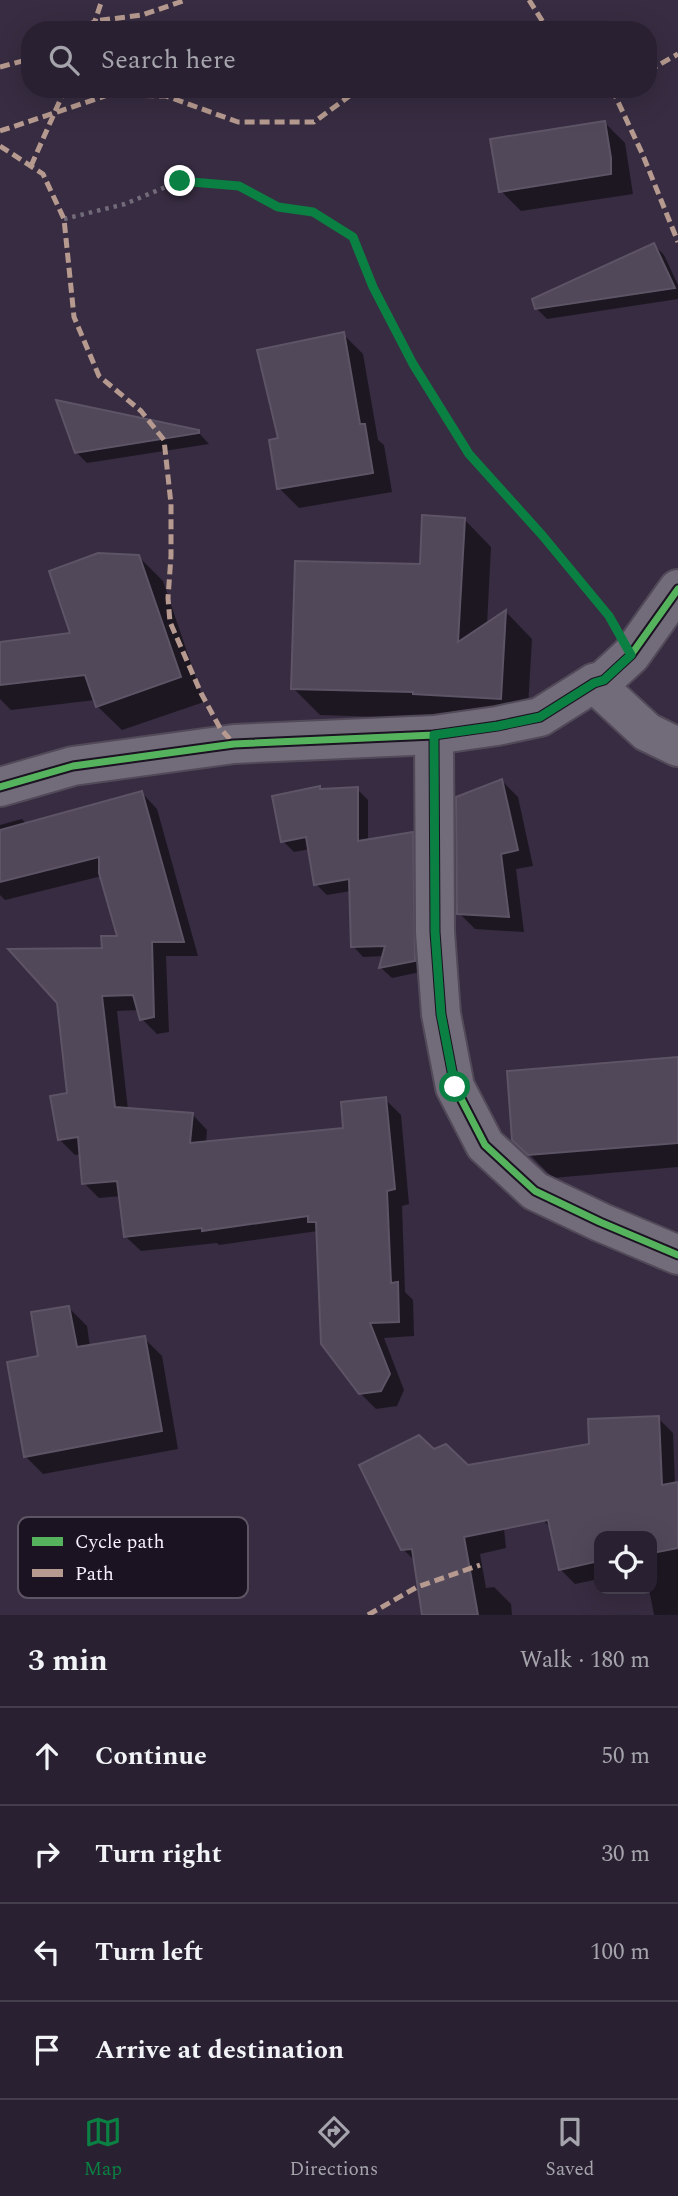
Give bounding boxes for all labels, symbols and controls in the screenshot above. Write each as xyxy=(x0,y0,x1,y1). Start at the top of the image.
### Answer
search box xyxy=(21,21,657,98)
text: Search here xyxy=(101,40,236,80)
icon: search xyxy=(45,41,83,79)
route end xyxy=(164,165,195,196)
route start xyxy=(439,1071,470,1102)
legend xyxy=(18,1517,248,1598)
text: Cycle path xyxy=(75,1528,165,1557)
map controls xyxy=(594,1531,657,1594)
button: locate xyxy=(594,1531,657,1594)
text: Path xyxy=(75,1560,114,1589)
text: 3 min xyxy=(28,1638,108,1684)
text: Walk · 180 m xyxy=(520,1643,650,1678)
text: Continue xyxy=(95,1736,207,1776)
icon: ahead xyxy=(28,1737,66,1775)
text: 50 m xyxy=(601,1739,650,1774)
text: Turn right xyxy=(95,1834,222,1874)
icon: right xyxy=(28,1835,66,1873)
text: 30 m xyxy=(601,1837,650,1872)
text: Turn left xyxy=(95,1932,203,1972)
icon: left xyxy=(28,1933,66,1971)
text: 100 m xyxy=(590,1935,650,1970)
text: Arrive at destination xyxy=(95,2030,344,2070)
icon: arrive xyxy=(28,2031,66,2069)
tab: Map xyxy=(84,2113,122,2184)
tab: Directions xyxy=(289,2113,378,2184)
tab: Saved xyxy=(546,2113,594,2184)

